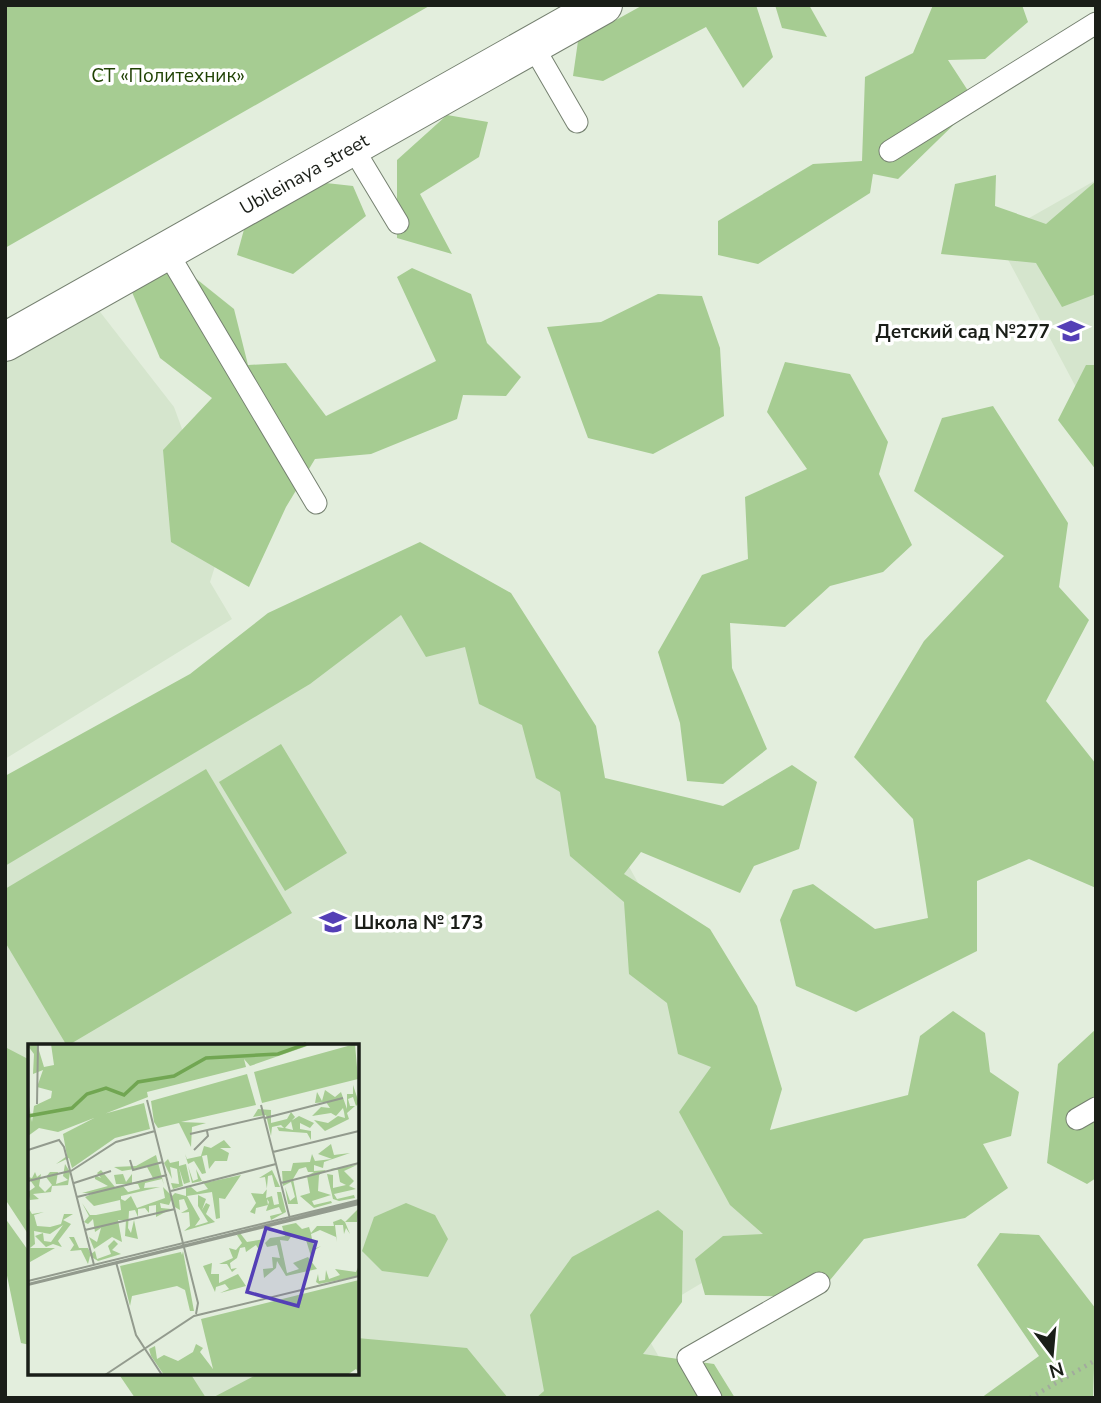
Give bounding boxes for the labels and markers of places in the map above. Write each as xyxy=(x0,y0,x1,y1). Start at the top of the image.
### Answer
school or university icon: Детский сад №277 xyxy=(1056,316,1086,346)
place label: Детский сад №277 xyxy=(876,319,1050,345)
school or university icon: Школа № 173 xyxy=(318,907,348,937)
place label: Школа № 173 xyxy=(354,910,483,936)

